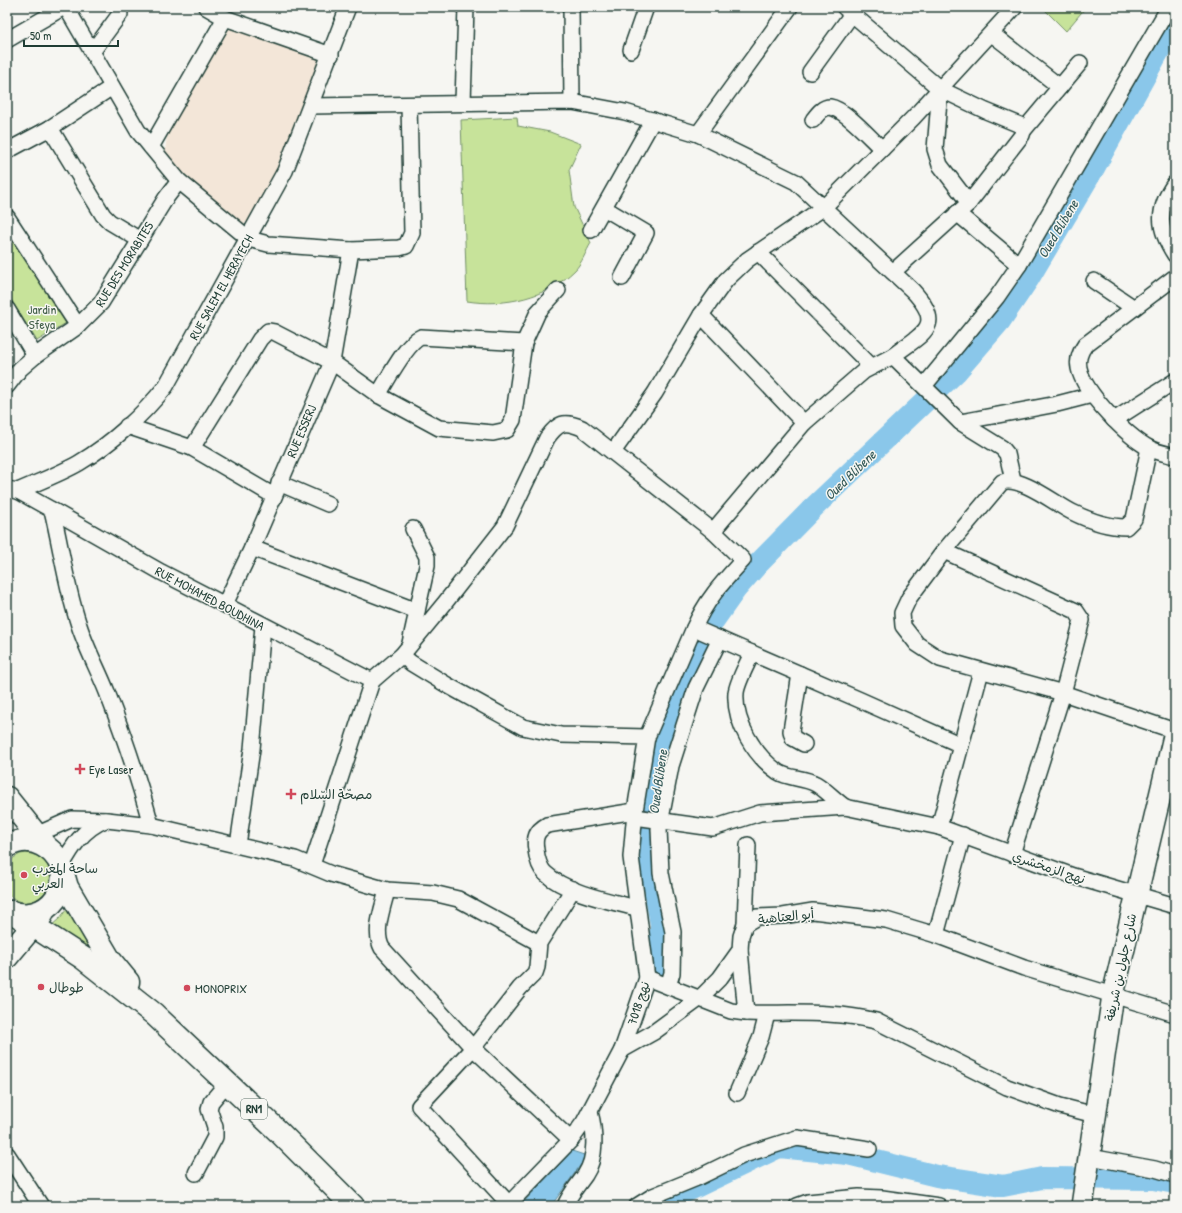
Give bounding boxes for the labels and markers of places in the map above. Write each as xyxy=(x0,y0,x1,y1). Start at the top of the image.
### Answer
place label: Eye Laser xyxy=(89,760,134,778)
marker: Eye Laser xyxy=(74,763,86,775)
place label: مصحّة السّلام xyxy=(300,785,372,805)
marker: مصحّة السّلام xyxy=(285,788,297,800)
place label: ساحة المغرب العربي xyxy=(32,859,98,895)
marker: ساحة المغرب العربي xyxy=(19,870,29,880)
place label: طوطال xyxy=(49,978,84,996)
place label: MONOPRIX xyxy=(195,979,247,997)
marker: طوطال xyxy=(36,982,46,992)
marker: MONOPRIX xyxy=(182,983,192,993)

